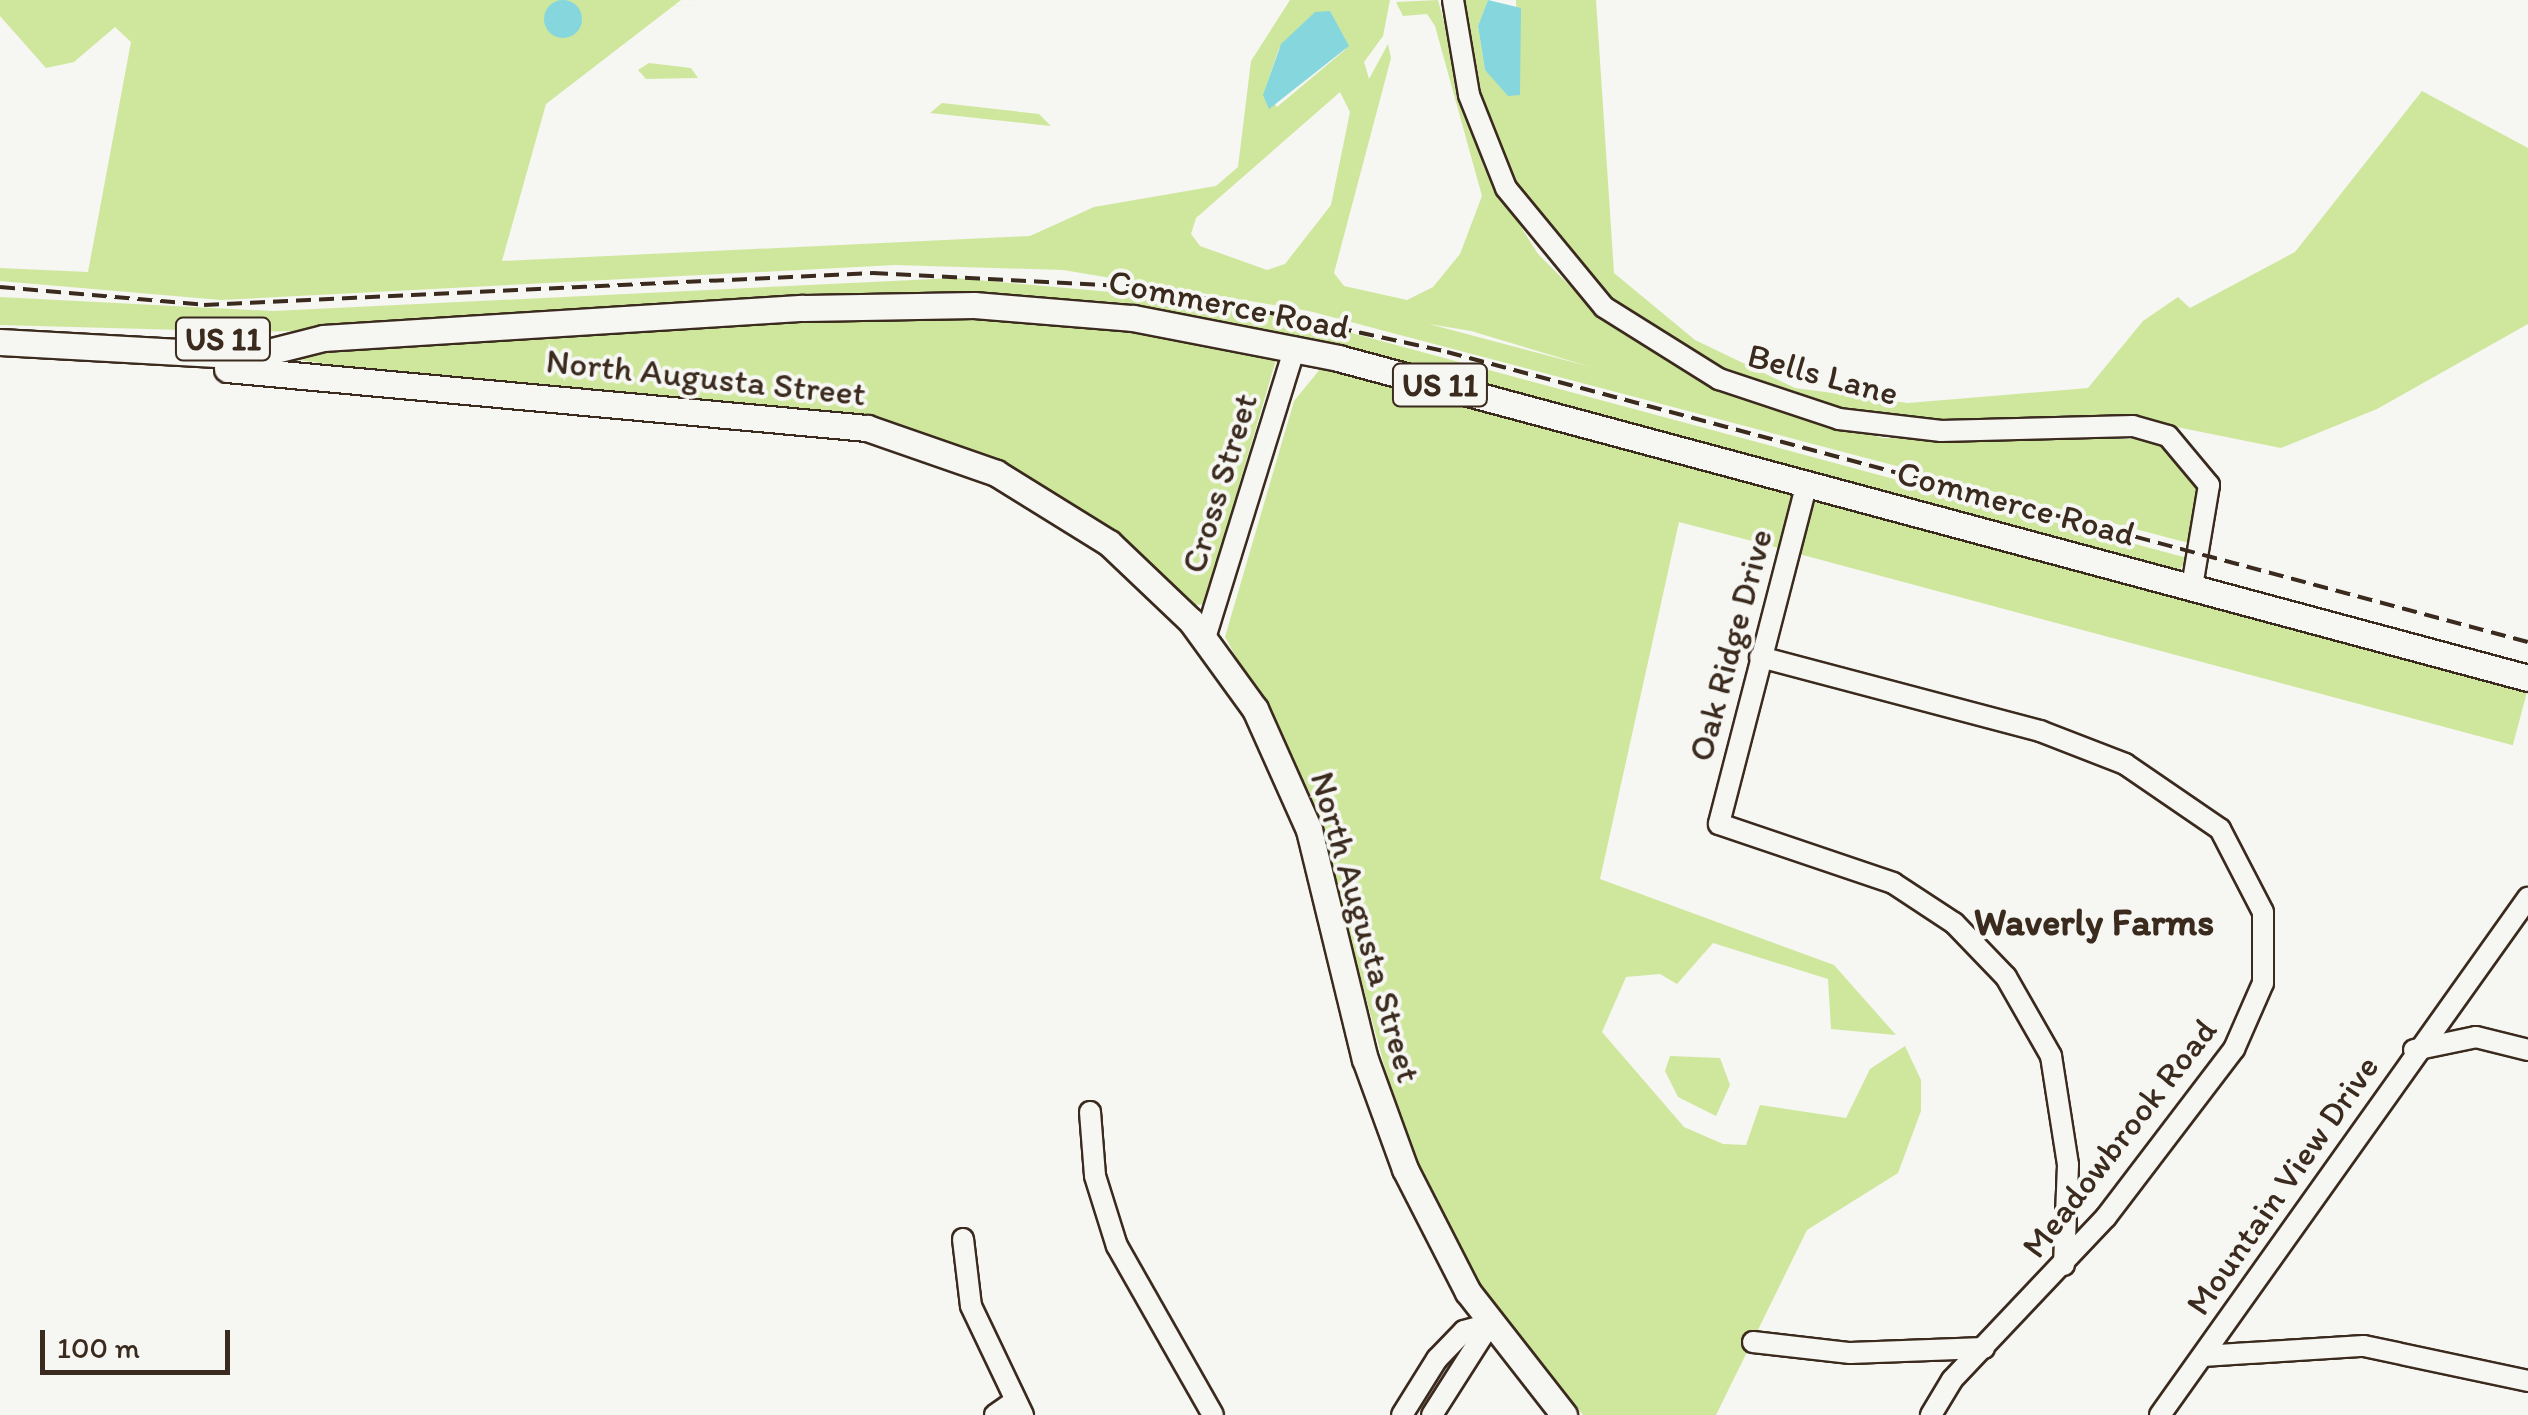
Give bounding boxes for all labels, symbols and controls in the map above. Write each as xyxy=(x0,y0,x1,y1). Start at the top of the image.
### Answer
street label: Commerce Road xyxy=(1105,260,1353,348)
road number: US 11 xyxy=(173,312,273,366)
street label: Bells Lane xyxy=(1743,334,1903,414)
street label: North Augusta Street xyxy=(544,339,868,415)
road number: US 11 xyxy=(1390,358,1490,412)
street label: Cross Street xyxy=(1172,388,1266,578)
street label: Commerce Road xyxy=(1892,451,2140,555)
street label: Oak Ridge Drive xyxy=(1679,524,1781,766)
street label: North Augusta Street xyxy=(1302,767,1430,1087)
district label: Waverly Farms xyxy=(1975,900,2213,946)
street label: Meadowbrook Road xyxy=(2013,1010,2225,1266)
street label: Mountain View Drive xyxy=(2176,1046,2388,1324)
scale bar xyxy=(45,1310,235,1372)
text: 100 m xyxy=(57,1329,140,1366)

